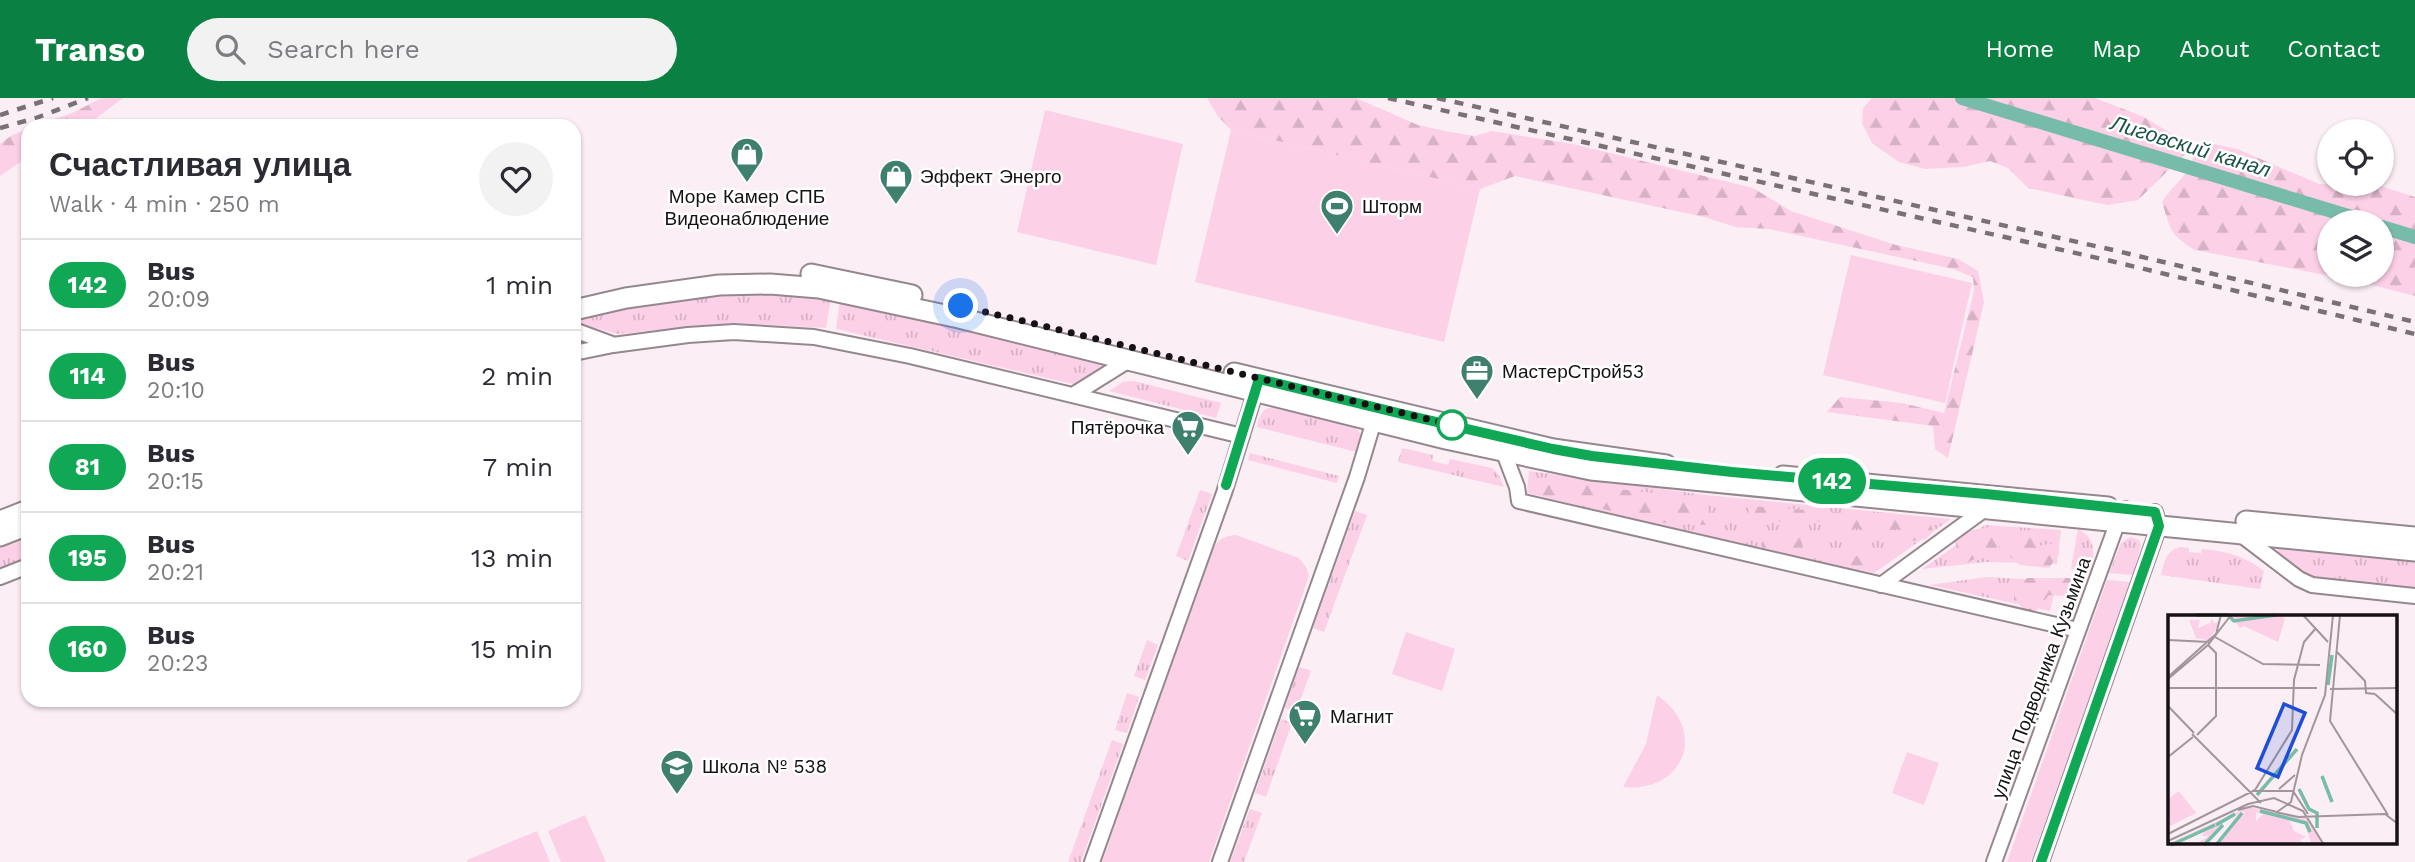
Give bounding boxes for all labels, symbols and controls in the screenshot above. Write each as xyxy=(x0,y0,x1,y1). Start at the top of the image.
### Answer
search box xyxy=(187,18,677,81)
text: Transo xyxy=(35,30,145,69)
icon: search xyxy=(211,30,249,68)
text: Search here xyxy=(267,34,420,64)
text: Home xyxy=(1986,35,2054,63)
text: Map xyxy=(2092,35,2141,63)
text: About xyxy=(2179,35,2249,63)
text: Contact xyxy=(2287,35,2380,63)
water label: Лиговский канал xyxy=(2106,109,2274,182)
map controls xyxy=(2317,119,2394,287)
button: locate xyxy=(2317,119,2394,196)
shop icon: Море Камер СПБ Видеонаблюдение xyxy=(728,135,766,184)
button: heart xyxy=(479,142,553,216)
text: Счастливая улица xyxy=(49,145,351,184)
shop icon: Эффект Энерго xyxy=(877,157,915,206)
place label: Эффект Энерго xyxy=(920,165,1062,188)
place label: Море Камер СПБ Видеонаблюдение xyxy=(665,185,829,230)
sports icon: Шторм xyxy=(1318,187,1356,236)
text: Walk · 4 min · 250 m xyxy=(49,191,280,218)
place label: Шторм xyxy=(1362,195,1422,218)
button: layers xyxy=(2317,210,2394,287)
text: Bus xyxy=(147,256,195,286)
text: 1 min xyxy=(486,270,553,300)
text: 142 xyxy=(68,271,107,299)
text: 20:09 xyxy=(147,286,210,313)
your location xyxy=(943,288,978,323)
text: Bus xyxy=(147,347,195,377)
office icon: МастерСтрой53 xyxy=(1458,352,1496,401)
place label: МастерСтрой53 xyxy=(1502,360,1644,383)
text: 2 min xyxy=(481,361,553,391)
text: 114 xyxy=(69,362,106,390)
text: 20:10 xyxy=(147,377,205,404)
supermarket icon: Пятёрочка xyxy=(1169,408,1207,457)
unlabelled marker xyxy=(1437,410,1467,440)
place label: Пятёрочка xyxy=(1071,416,1164,439)
text: Bus xyxy=(147,438,195,468)
text: 7 min xyxy=(483,452,553,482)
text: 81 xyxy=(75,453,100,481)
line badge: 142 xyxy=(1792,458,1872,504)
text: 142 xyxy=(1812,467,1852,495)
text: 20:15 xyxy=(147,468,204,495)
text: Bus xyxy=(147,529,195,559)
text: 13 min xyxy=(471,543,553,573)
text: 195 xyxy=(68,544,107,572)
street label: улица Подводника Кузьмина xyxy=(1986,554,2096,802)
text: 20:21 xyxy=(147,559,204,586)
inset map xyxy=(2168,615,2398,844)
text: Bus xyxy=(147,620,195,650)
text: 15 min xyxy=(471,634,553,664)
text: 160 xyxy=(67,635,108,663)
text: 20:23 xyxy=(147,650,208,677)
supermarket icon: Магнит xyxy=(1286,697,1324,746)
place label: Магнит xyxy=(1330,705,1394,728)
school or university icon: Школа № 538 xyxy=(658,747,696,796)
place label: Школа № 538 xyxy=(702,755,827,778)

